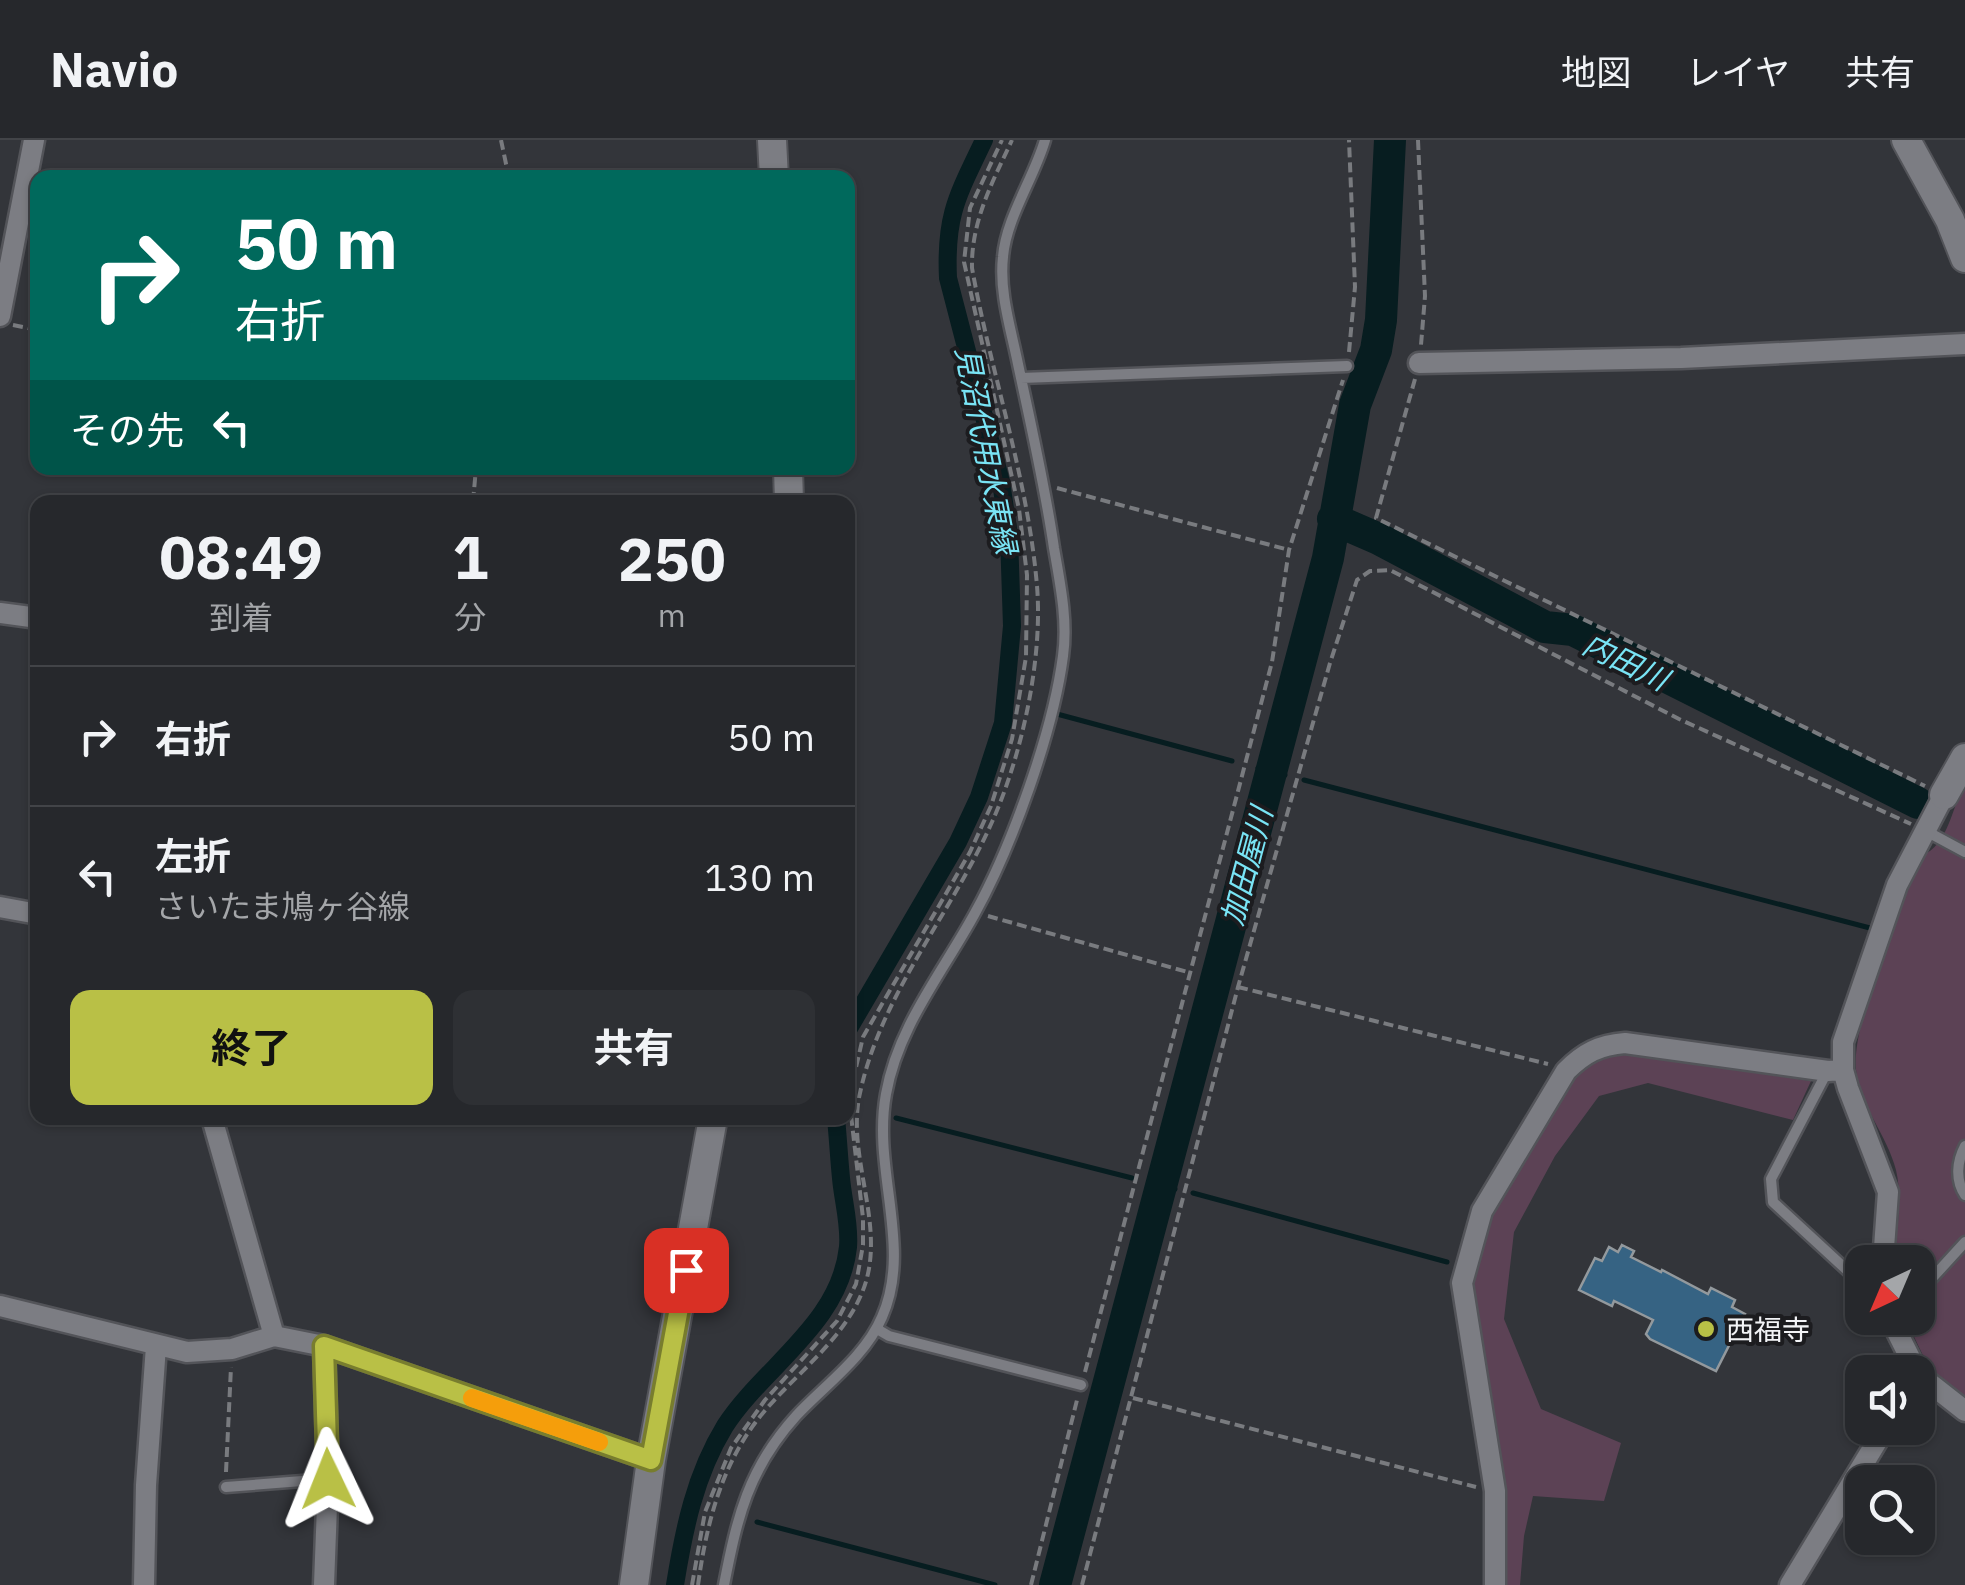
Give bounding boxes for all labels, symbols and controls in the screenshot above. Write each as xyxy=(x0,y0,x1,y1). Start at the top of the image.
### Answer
text: Navio xyxy=(50,38,178,100)
text: 地図 xyxy=(1561,49,1631,95)
text: レイヤ xyxy=(1686,49,1790,95)
text: 共有 xyxy=(1845,49,1915,95)
text: 50 m xyxy=(235,197,398,288)
icon: right xyxy=(70,210,200,340)
text: 右折 xyxy=(235,291,325,349)
water label: 見沼代用水東縁 xyxy=(948,343,1027,560)
icon: left xyxy=(204,400,259,455)
text: その先 xyxy=(70,405,184,454)
text: 08:49 xyxy=(159,517,323,596)
text: 1 xyxy=(452,517,488,596)
text: 250 xyxy=(618,519,726,598)
text: m xyxy=(658,594,686,636)
text: 到着 xyxy=(209,596,273,638)
text: 分 xyxy=(454,596,486,638)
water label: 内田川 xyxy=(1577,624,1678,700)
icon: right xyxy=(70,709,125,764)
text: 50 m xyxy=(727,712,815,761)
text: 右折 xyxy=(155,714,231,763)
water label: 加田屋川 xyxy=(1212,800,1281,929)
text: 左折 xyxy=(155,831,231,880)
icon: left xyxy=(70,849,125,904)
text: 130 m xyxy=(704,852,815,901)
text: さいたま鳩ヶ谷線 xyxy=(155,885,410,927)
button: 終了 xyxy=(70,990,433,1105)
button: 共有 xyxy=(453,990,815,1105)
pin xyxy=(644,1228,729,1313)
icon: arrive xyxy=(659,1243,714,1298)
north arrow xyxy=(1845,1245,1935,1335)
map controls xyxy=(1845,1245,1935,1555)
place label: 西福寺 xyxy=(1726,1311,1810,1348)
marker: 西福寺 xyxy=(1695,1318,1717,1340)
button: sound xyxy=(1845,1355,1935,1445)
position arrow xyxy=(276,1427,380,1531)
button: search xyxy=(1845,1465,1935,1555)

